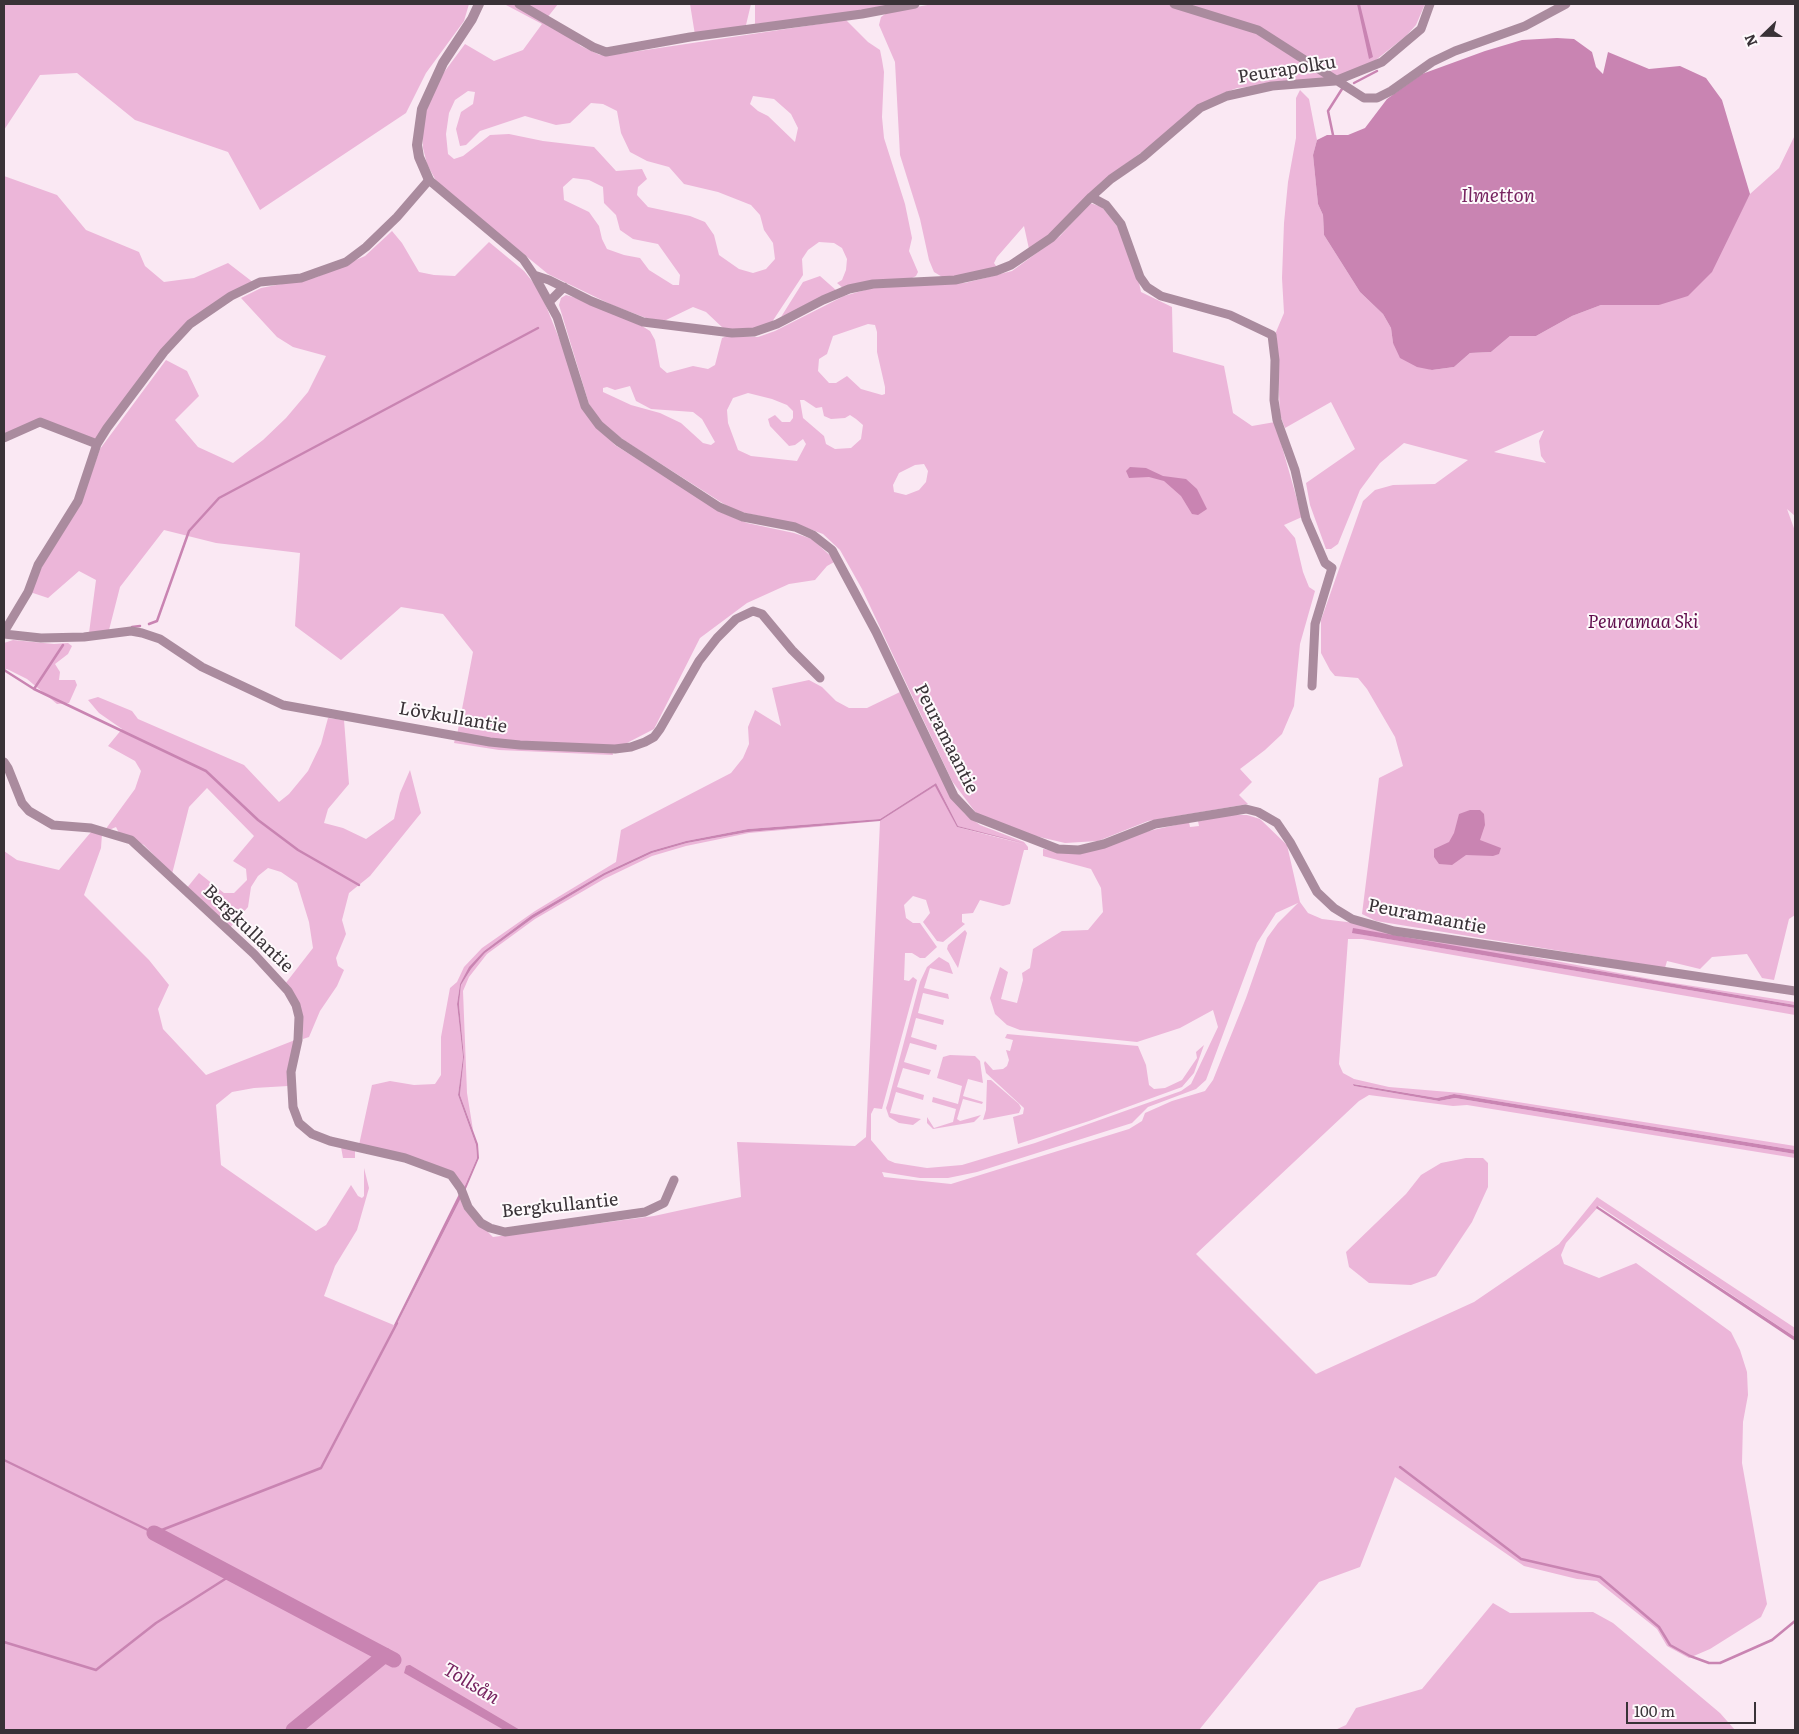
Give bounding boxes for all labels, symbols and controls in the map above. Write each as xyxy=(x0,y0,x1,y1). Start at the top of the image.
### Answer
north arrow xyxy=(1739,10,1789,60)
text: N xyxy=(1739,31,1762,50)
street label: Peurapolku xyxy=(1236,52,1338,88)
water label: Ilmetton xyxy=(1461,185,1535,207)
park label: Peuramaa Ski xyxy=(1588,612,1698,634)
street label: Peuramaantie xyxy=(909,681,983,797)
street label: Lövkullantie xyxy=(397,698,509,738)
street label: Bergkullantie xyxy=(198,881,298,977)
street label: Peuramaantie xyxy=(1366,895,1488,939)
street label: Bergkullantie xyxy=(501,1189,619,1223)
water label: Tollsån xyxy=(439,1658,503,1710)
scale bar xyxy=(1629,1692,1759,1724)
text: 100 m xyxy=(1634,1699,1675,1722)

